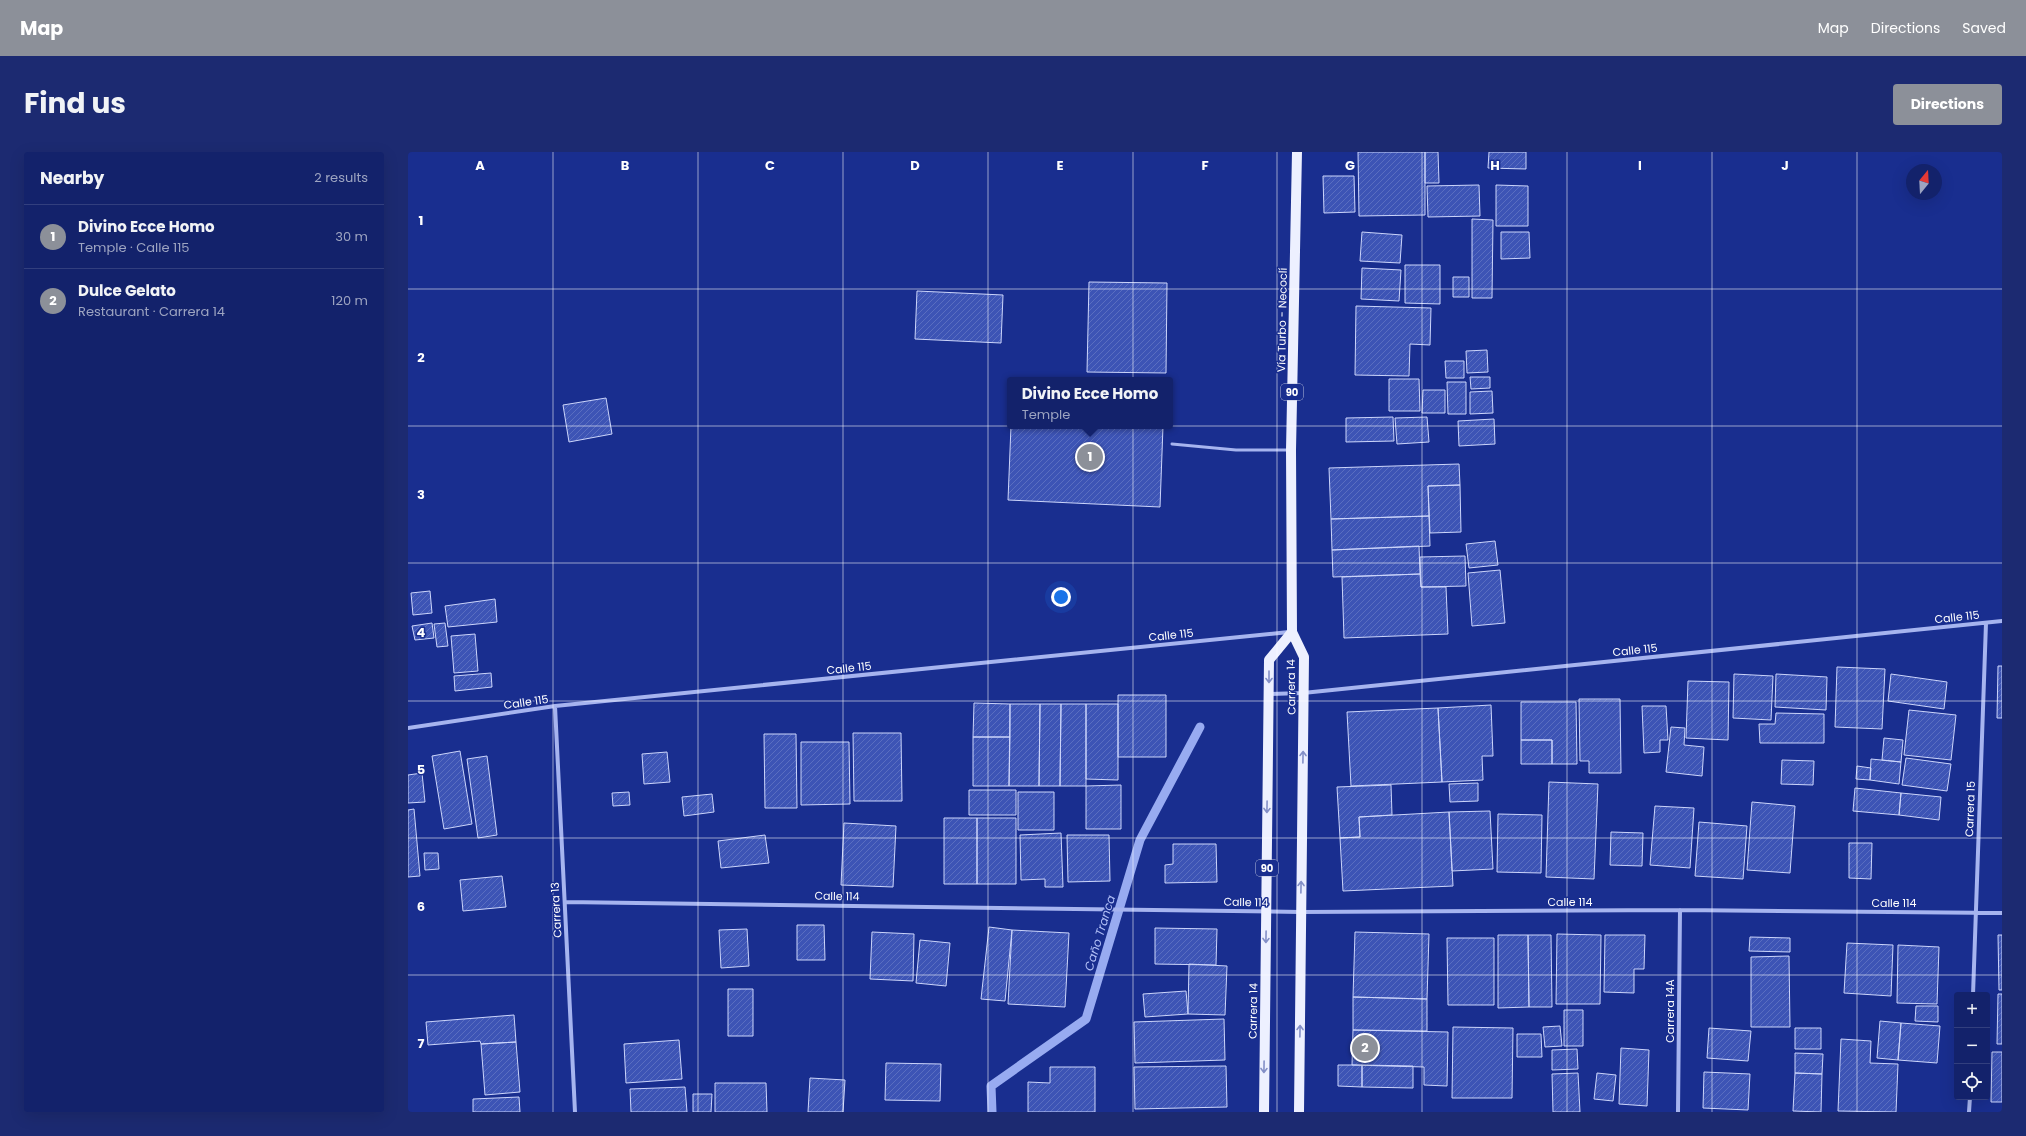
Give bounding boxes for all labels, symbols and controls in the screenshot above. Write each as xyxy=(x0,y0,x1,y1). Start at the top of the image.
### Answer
text: Map xyxy=(20,15,63,42)
text: Map xyxy=(1818,18,1849,38)
text: Directions xyxy=(1871,18,1940,38)
text: Saved xyxy=(1962,18,2006,38)
text: Find us xyxy=(24,84,126,123)
button: Directions xyxy=(1893,84,2002,125)
text: A xyxy=(475,156,485,175)
text: B xyxy=(621,156,630,175)
text: C xyxy=(765,156,775,175)
text: D xyxy=(910,156,920,175)
text: E xyxy=(1056,156,1064,175)
text: F xyxy=(1201,156,1209,175)
text: G xyxy=(1345,156,1355,175)
text: H xyxy=(1490,156,1500,175)
text: I xyxy=(1638,156,1642,175)
text: J xyxy=(1781,156,1789,175)
north arrow xyxy=(1906,164,1942,200)
text: Nearby xyxy=(40,166,104,190)
text: 2 results xyxy=(314,168,368,187)
text: 1 xyxy=(419,211,423,230)
text: Divino Ecce Homo xyxy=(78,216,215,237)
text: 1 xyxy=(51,227,55,246)
text: 30 m xyxy=(335,227,368,246)
text: Temple · Calle 115 xyxy=(78,238,189,257)
street label: Vía Turbo - Necoclí xyxy=(1273,267,1291,372)
text: Dulce Gelato xyxy=(78,280,176,301)
text: 2 xyxy=(49,291,57,310)
text: 120 m xyxy=(331,291,368,310)
text: Restaurant · Carrera 14 xyxy=(78,302,225,321)
text: 2 xyxy=(417,348,425,367)
popup xyxy=(1007,377,1173,429)
text: Divino Ecce Homo xyxy=(1022,383,1158,404)
road number: 90 xyxy=(1281,384,1303,400)
text: Temple xyxy=(1022,405,1070,424)
pin: 1 xyxy=(1077,442,1103,472)
text: 3 xyxy=(417,485,425,504)
your location xyxy=(1051,587,1071,607)
street label: Calle 115 xyxy=(1934,607,1980,627)
text: 4 xyxy=(417,623,426,642)
street label: Calle 115 xyxy=(1148,625,1194,645)
street label: Calle 115 xyxy=(1612,640,1658,660)
street label: Calle 115 xyxy=(826,658,872,678)
street label: Carrera 14 xyxy=(1283,659,1299,715)
one-way arrow xyxy=(1265,670,1273,683)
street label: Calle 115 xyxy=(503,691,550,713)
one-way arrow xyxy=(1299,751,1307,764)
text: 5 xyxy=(417,760,425,779)
street label: Carrera 15 xyxy=(1961,781,1979,837)
one-way arrow xyxy=(1264,800,1271,813)
road number: 90 xyxy=(1256,860,1278,876)
one-way arrow xyxy=(1298,881,1305,894)
street label: Carrera 13 xyxy=(547,882,565,938)
street label: Calle 114 xyxy=(814,888,860,904)
water label: Caño Tranca xyxy=(1080,893,1119,973)
street label: Calle 114 xyxy=(1223,894,1269,910)
street label: Calle 114 xyxy=(1547,894,1593,910)
street label: Calle 114 xyxy=(1871,895,1917,911)
text: 6 xyxy=(417,897,425,916)
one-way arrow xyxy=(1262,930,1270,943)
street label: Carrera 14A xyxy=(1662,979,1678,1043)
street label: Carrera 14 xyxy=(1245,983,1261,1039)
map controls xyxy=(1954,992,1990,1100)
button: + xyxy=(1954,992,1990,1028)
one-way arrow xyxy=(1296,1025,1304,1038)
button: − xyxy=(1954,1028,1990,1064)
pin: 2 xyxy=(1352,1033,1378,1063)
text: 7 xyxy=(418,1034,425,1053)
one-way arrow xyxy=(1261,1060,1268,1073)
button: locate xyxy=(1954,1064,1990,1100)

